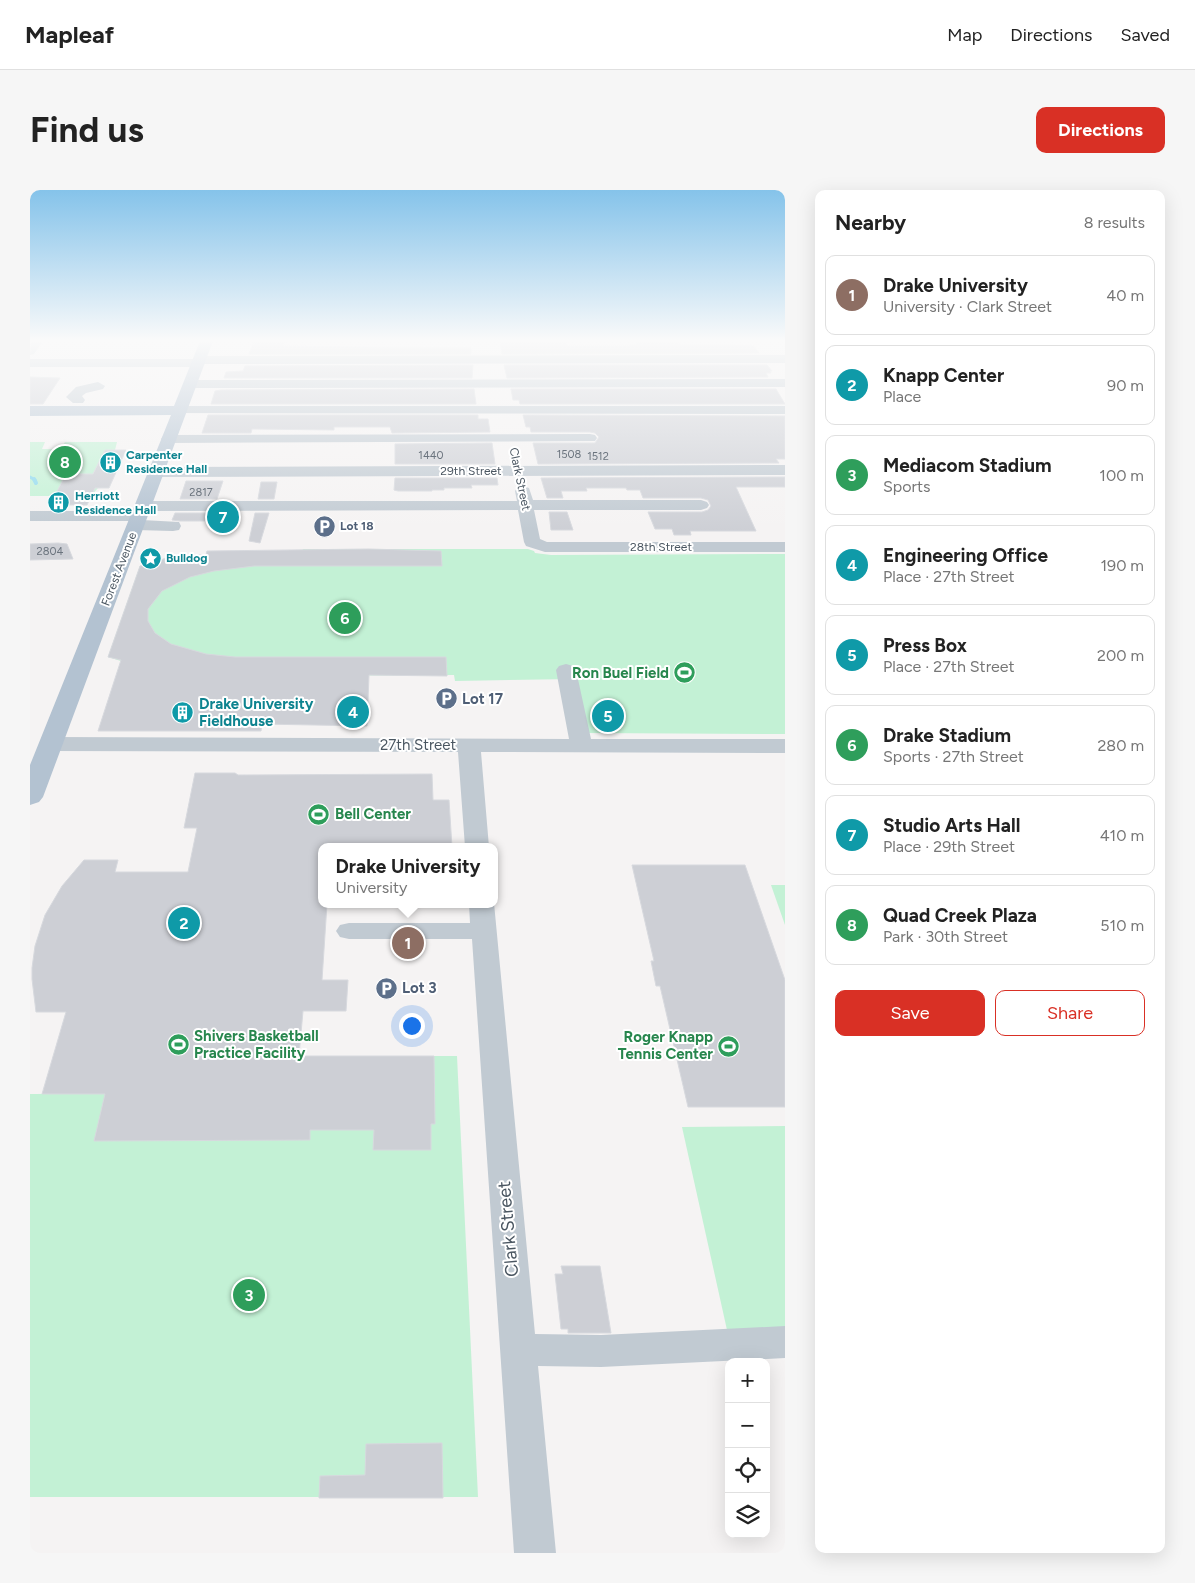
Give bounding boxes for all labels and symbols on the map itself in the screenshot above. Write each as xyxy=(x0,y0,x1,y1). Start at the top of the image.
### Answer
pin: 8 xyxy=(49,443,81,481)
street label: Clark Street xyxy=(507,446,534,512)
place label: Carpenter Residence Hall xyxy=(126,448,207,476)
house number: 1508 xyxy=(557,448,582,461)
house number: 1440 xyxy=(418,449,444,462)
building icon: Carpenter Residence Hall xyxy=(98,450,122,474)
house number: 1512 xyxy=(587,450,609,463)
street label: 29th Street xyxy=(440,464,502,478)
house number: 2817 xyxy=(189,486,213,499)
place label: Herriott Residence Hall xyxy=(75,489,156,517)
building icon: Herriott Residence Hall xyxy=(47,491,71,515)
pin: 7 xyxy=(207,498,239,536)
parking icon: Lot 18 xyxy=(312,514,336,538)
place label: Lot 18 xyxy=(340,519,374,533)
street label: Forest Avenue xyxy=(99,530,140,608)
street label: 28th Street xyxy=(630,540,692,554)
house number: 2804 xyxy=(37,545,64,558)
place icon: Bulldog xyxy=(138,546,162,570)
place label: Bulldog xyxy=(166,551,207,565)
pin: 6 xyxy=(329,599,361,637)
sports icon: Ron Buel Field xyxy=(673,661,697,685)
place label: Ron Buel Field xyxy=(572,664,669,682)
parking icon: Lot 17 xyxy=(434,687,458,711)
place label: Lot 17 xyxy=(462,690,503,708)
pin: 4 xyxy=(337,693,369,731)
place label: Drake University Fieldhouse xyxy=(199,695,314,730)
pin: 5 xyxy=(592,697,624,735)
building icon: Drake University Fieldhouse xyxy=(171,701,195,725)
street label: 27th Street xyxy=(380,736,456,754)
sports icon: Bell Center xyxy=(307,802,331,826)
place label: Bell Center xyxy=(335,805,411,823)
pin: 2 xyxy=(168,904,200,942)
pin: 1 xyxy=(392,924,424,962)
parking icon: Lot 3 xyxy=(374,976,398,1000)
place label: Lot 3 xyxy=(402,979,437,997)
your location xyxy=(399,1013,425,1039)
place label: Shivers Basketball Practice Facility xyxy=(194,1027,319,1062)
place label: Roger Knapp Tennis Center xyxy=(618,1028,713,1063)
sports icon: Shivers Basketball Practice Facility xyxy=(166,1033,190,1057)
sports icon: Roger Knapp Tennis Center xyxy=(717,1034,741,1058)
street label: Clark Street xyxy=(493,1180,523,1278)
pin: 3 xyxy=(233,1276,265,1314)

